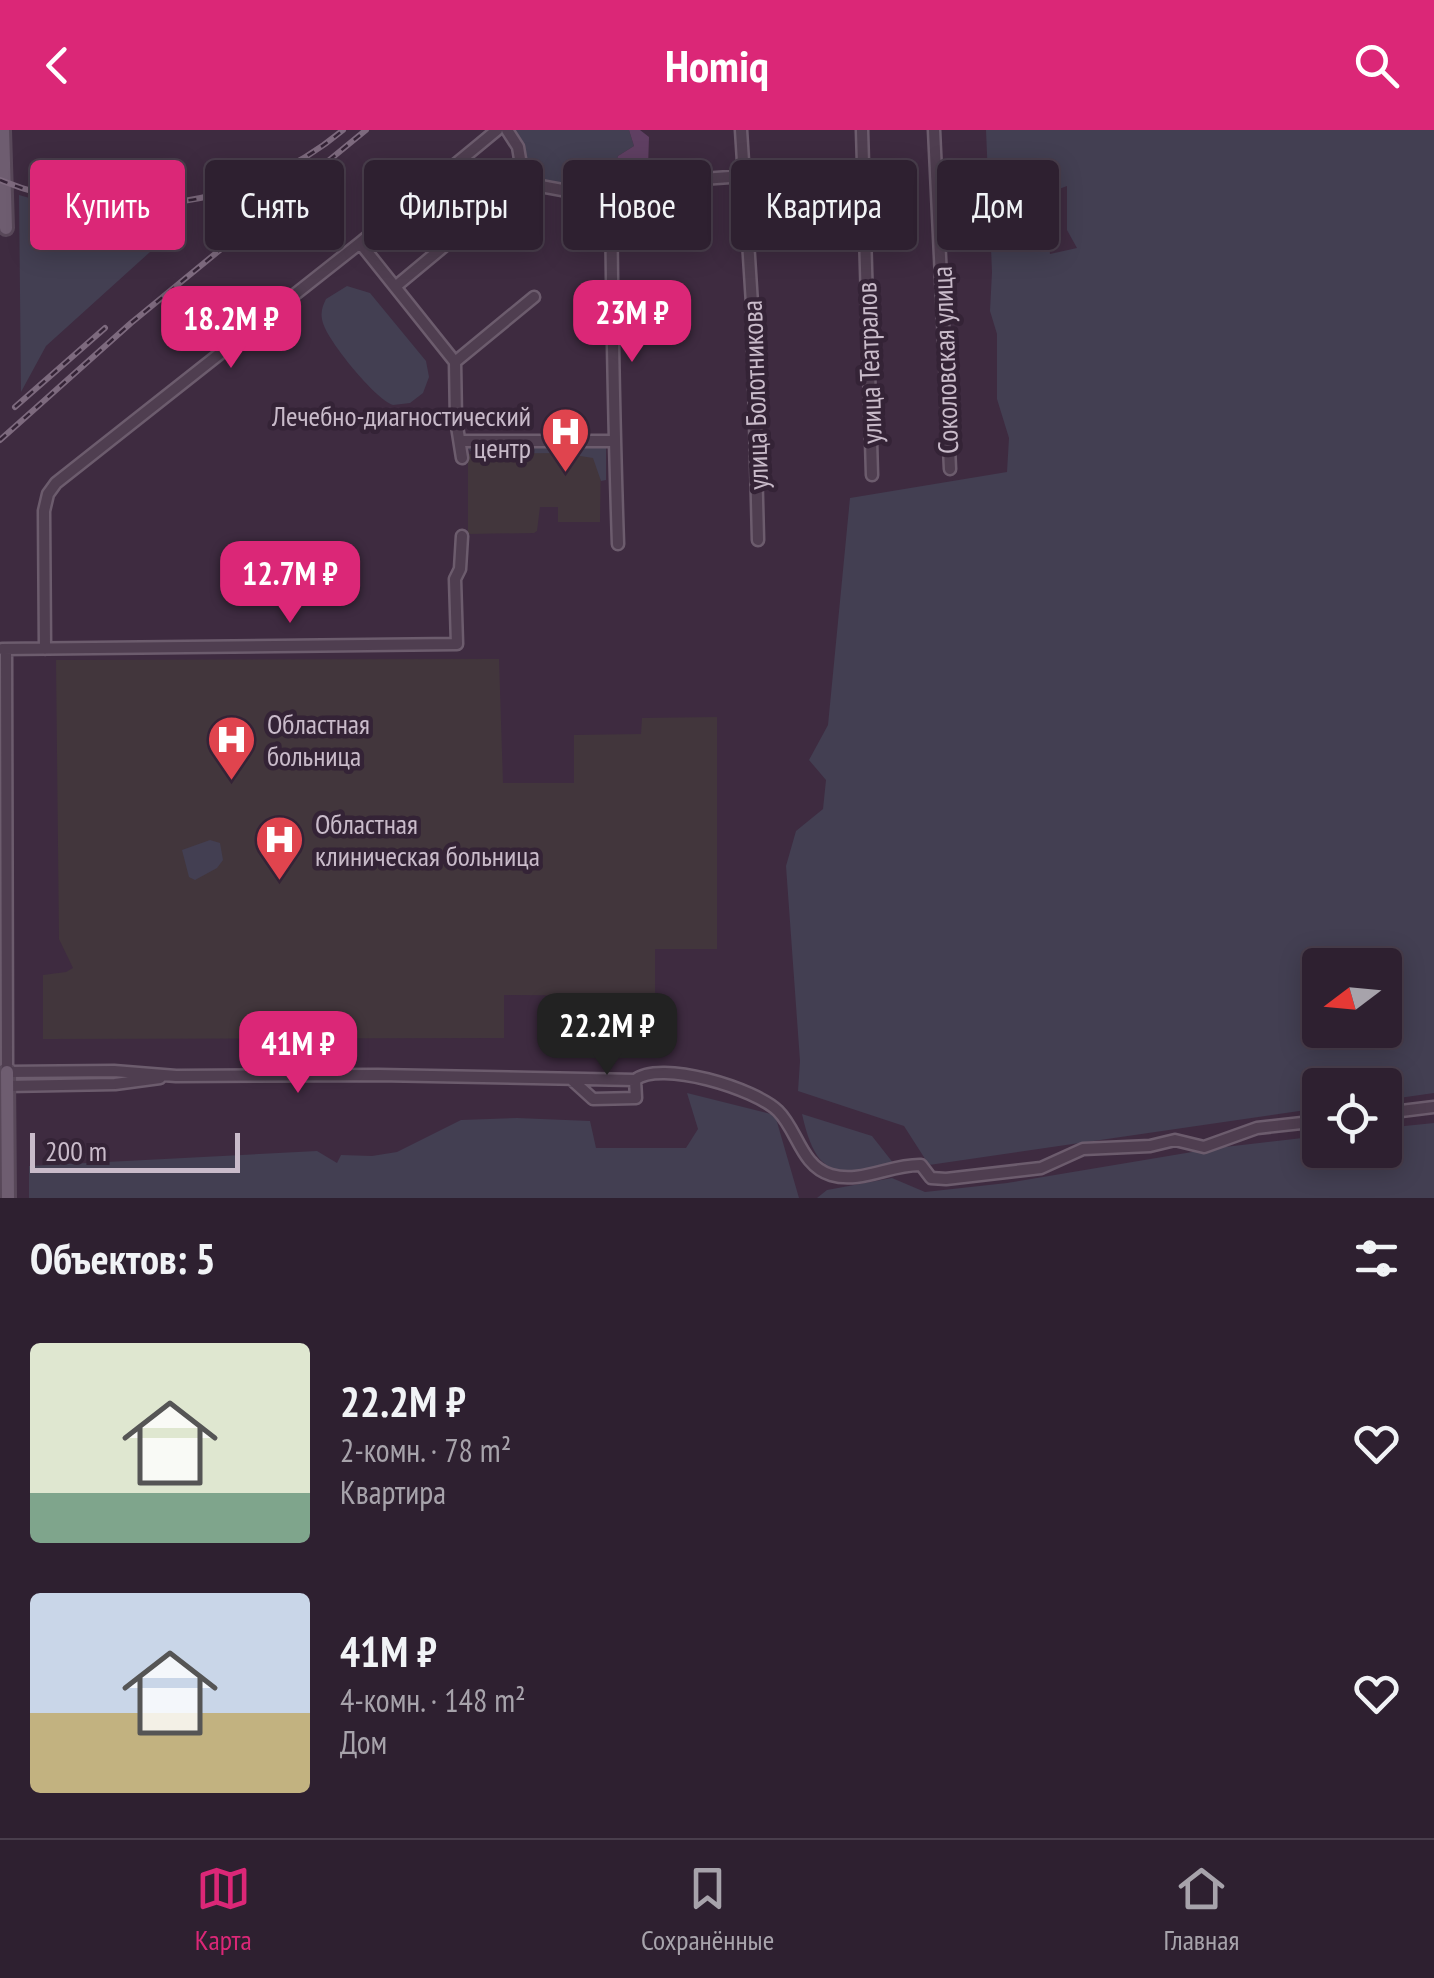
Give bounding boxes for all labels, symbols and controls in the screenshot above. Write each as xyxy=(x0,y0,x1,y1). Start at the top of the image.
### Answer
text: Homiq xyxy=(665,36,769,94)
icon: back xyxy=(30,38,85,93)
icon: search xyxy=(1349,38,1404,93)
chip: Купить xyxy=(30,160,185,250)
chip: Снять xyxy=(205,160,344,250)
chip: Фильтры xyxy=(364,160,543,250)
chip: Новое xyxy=(563,160,711,250)
chip: Квартира xyxy=(731,160,917,250)
chip: Дом xyxy=(937,160,1059,250)
street label: Соколовская улица xyxy=(923,266,966,454)
pin: 23M ₽ xyxy=(562,280,702,365)
street label: улица Театралов xyxy=(847,281,890,445)
pin: 18.2M ₽ xyxy=(139,286,323,371)
text: 23M ₽ xyxy=(595,291,669,333)
text: 18.2M ₽ xyxy=(183,297,279,339)
street label: улица Болотникова xyxy=(733,300,776,490)
place label: Лечебно-диагностический центр xyxy=(271,397,531,466)
hospital icon: Лечебно-диагностический центр xyxy=(540,406,592,474)
pin: 12.7M ₽ xyxy=(198,541,382,626)
text: 12.7M ₽ xyxy=(242,552,338,594)
place label: Областная больница xyxy=(267,705,370,774)
hospital icon: Областная больница xyxy=(206,714,258,782)
place label: Областная клиническая больница xyxy=(315,805,540,874)
hospital icon: Областная клиническая больница xyxy=(254,814,306,882)
north arrow xyxy=(1302,948,1402,1048)
map controls xyxy=(1302,948,1402,1168)
pin: 22.2M ₽ xyxy=(515,993,699,1078)
text: 22.2M ₽ xyxy=(559,1004,655,1046)
pin: 41M ₽ xyxy=(228,1011,368,1096)
text: 41M ₽ xyxy=(261,1022,335,1064)
button: locate xyxy=(1302,1068,1402,1168)
scale bar xyxy=(30,1128,240,1172)
text: 200 m xyxy=(45,1132,107,1169)
text: Объектов: 5 xyxy=(30,1231,216,1286)
icon: filters xyxy=(1349,1231,1404,1286)
text: 22.2M ₽ xyxy=(340,1374,466,1429)
icon: home xyxy=(110,1383,230,1503)
icon: heart xyxy=(1349,1416,1404,1471)
text: 2-комн. · 78 m² xyxy=(340,1429,511,1471)
text: Квартира xyxy=(340,1471,446,1513)
text: 41M ₽ xyxy=(340,1624,437,1679)
icon: home xyxy=(110,1633,230,1753)
icon: heart xyxy=(1349,1666,1404,1721)
text: 4-комн. · 148 m² xyxy=(340,1679,526,1721)
text: Дом xyxy=(340,1721,387,1763)
tab: Карта xyxy=(195,1861,252,1958)
tab: Сохранённые xyxy=(641,1861,774,1958)
tab: Главная xyxy=(1164,1861,1239,1958)

